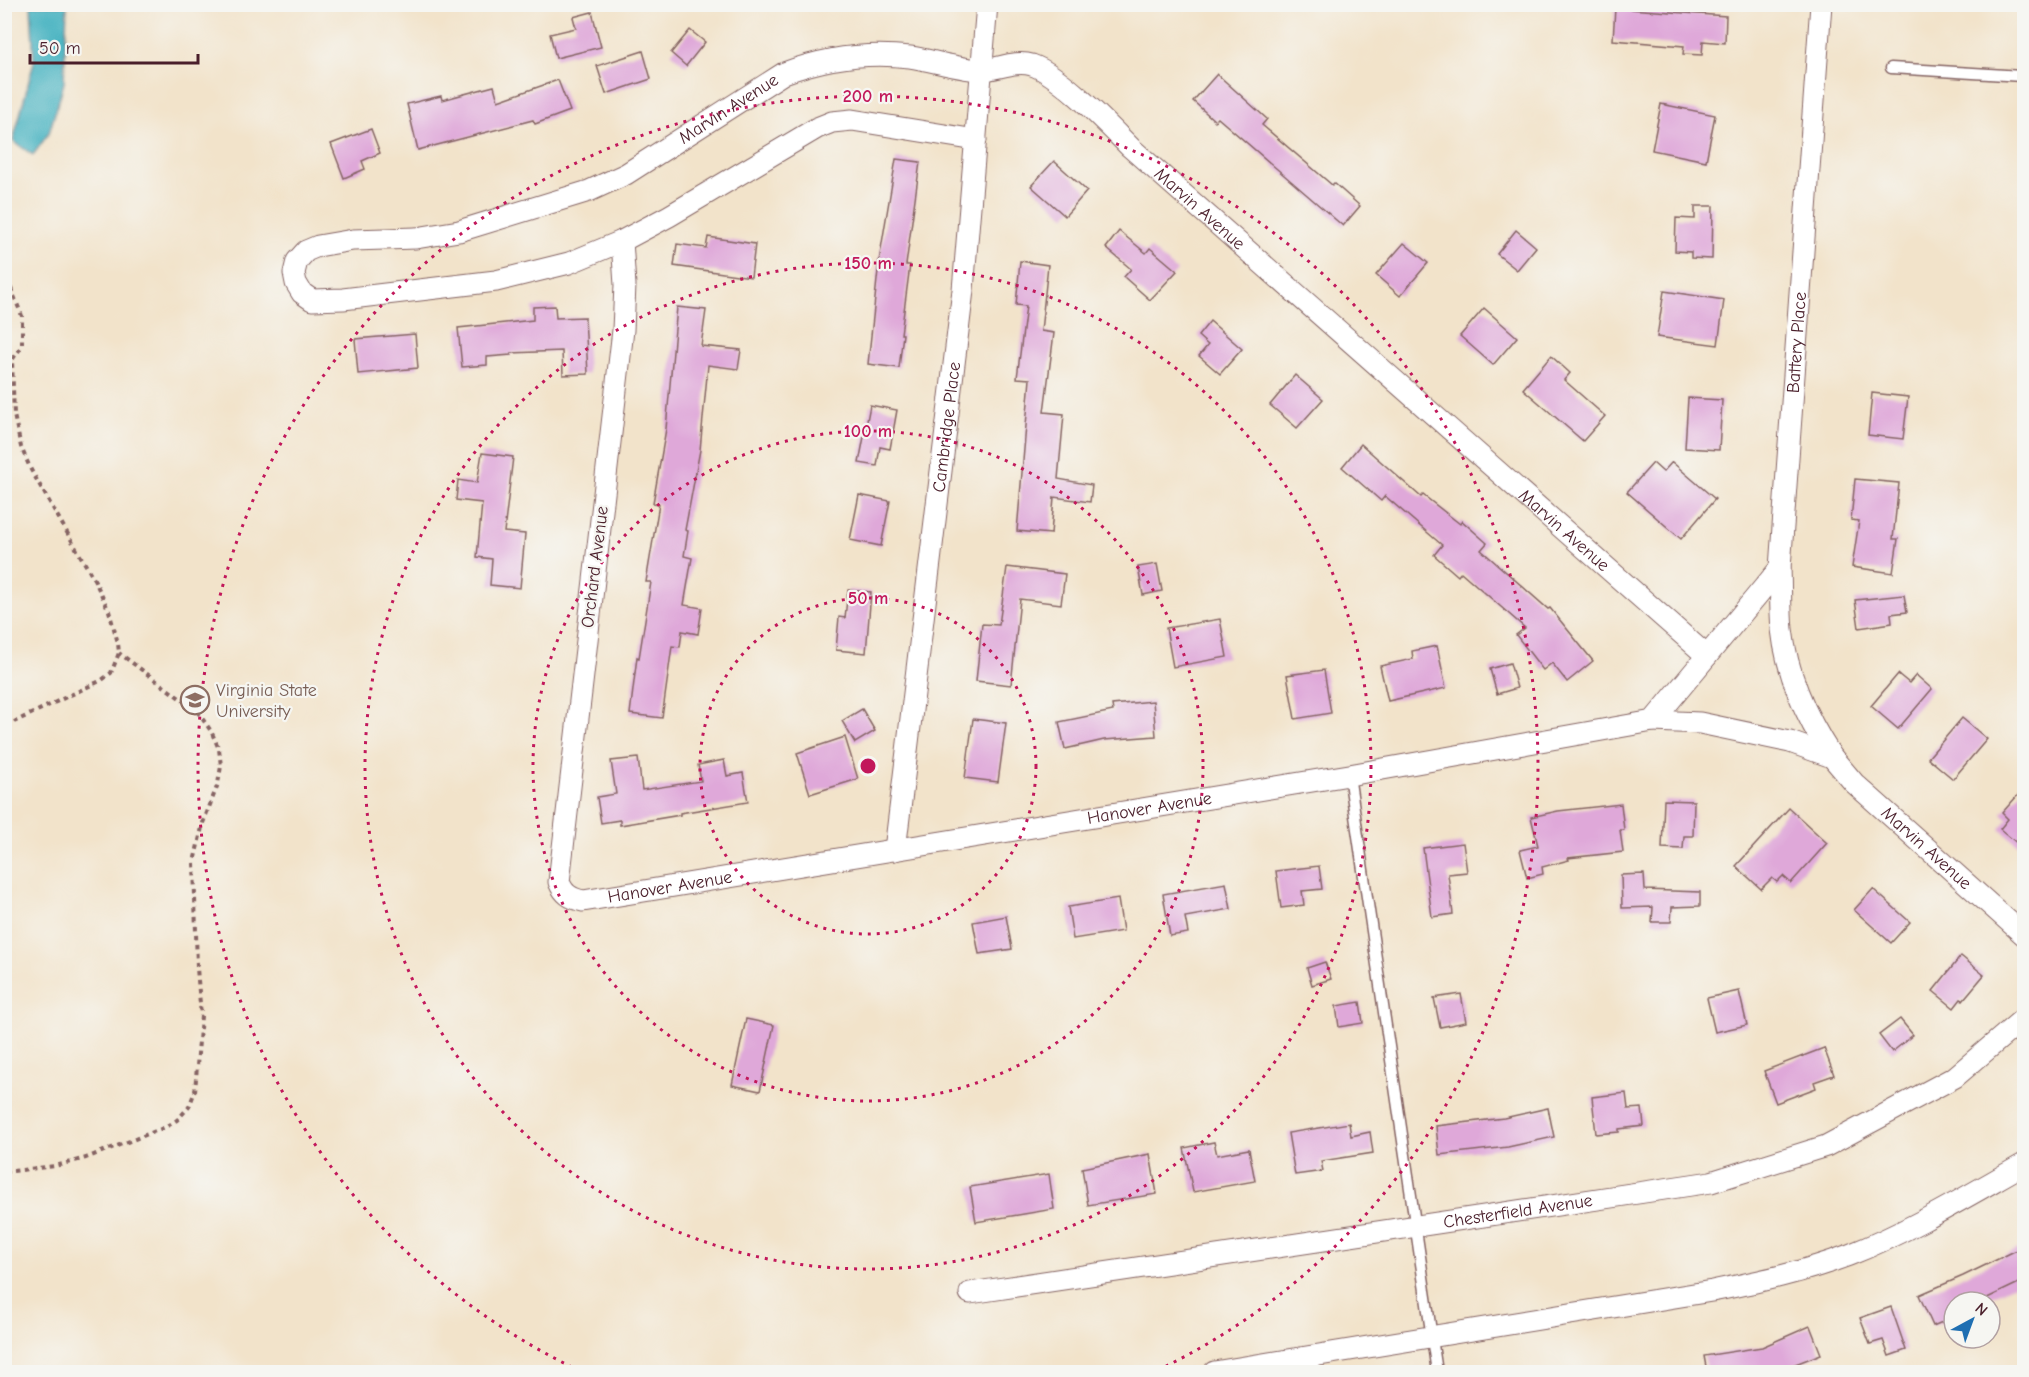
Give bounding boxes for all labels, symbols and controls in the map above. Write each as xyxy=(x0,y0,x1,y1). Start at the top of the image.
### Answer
scale bar xyxy=(30,27,198,65)
text: 50 m xyxy=(39,38,81,59)
street label: Marvin Avenue xyxy=(675,69,782,148)
text: 200 m xyxy=(843,86,893,107)
street label: Marvin Avenue xyxy=(1150,163,1250,254)
text: 150 m xyxy=(844,253,892,274)
street label: Battery Place xyxy=(1782,291,1811,394)
street label: Cambridge Place xyxy=(928,361,965,494)
text: 100 m xyxy=(844,421,892,442)
street label: Marvin Avenue xyxy=(1515,485,1614,576)
street label: Orchard Avenue xyxy=(577,505,613,629)
text: 50 m xyxy=(848,588,888,609)
place label: Virginia State University xyxy=(216,680,317,722)
school or university icon: Virginia State University xyxy=(179,684,211,716)
centre of rings xyxy=(858,756,878,776)
street label: Hanover Avenue xyxy=(1086,787,1213,828)
street label: Marvin Avenue xyxy=(1877,802,1976,894)
street label: Hanover Avenue xyxy=(606,866,734,907)
street label: Chesterfield Avenue xyxy=(1442,1189,1594,1232)
north arrow xyxy=(1942,1290,2002,1350)
text: N xyxy=(1971,1299,1991,1320)

